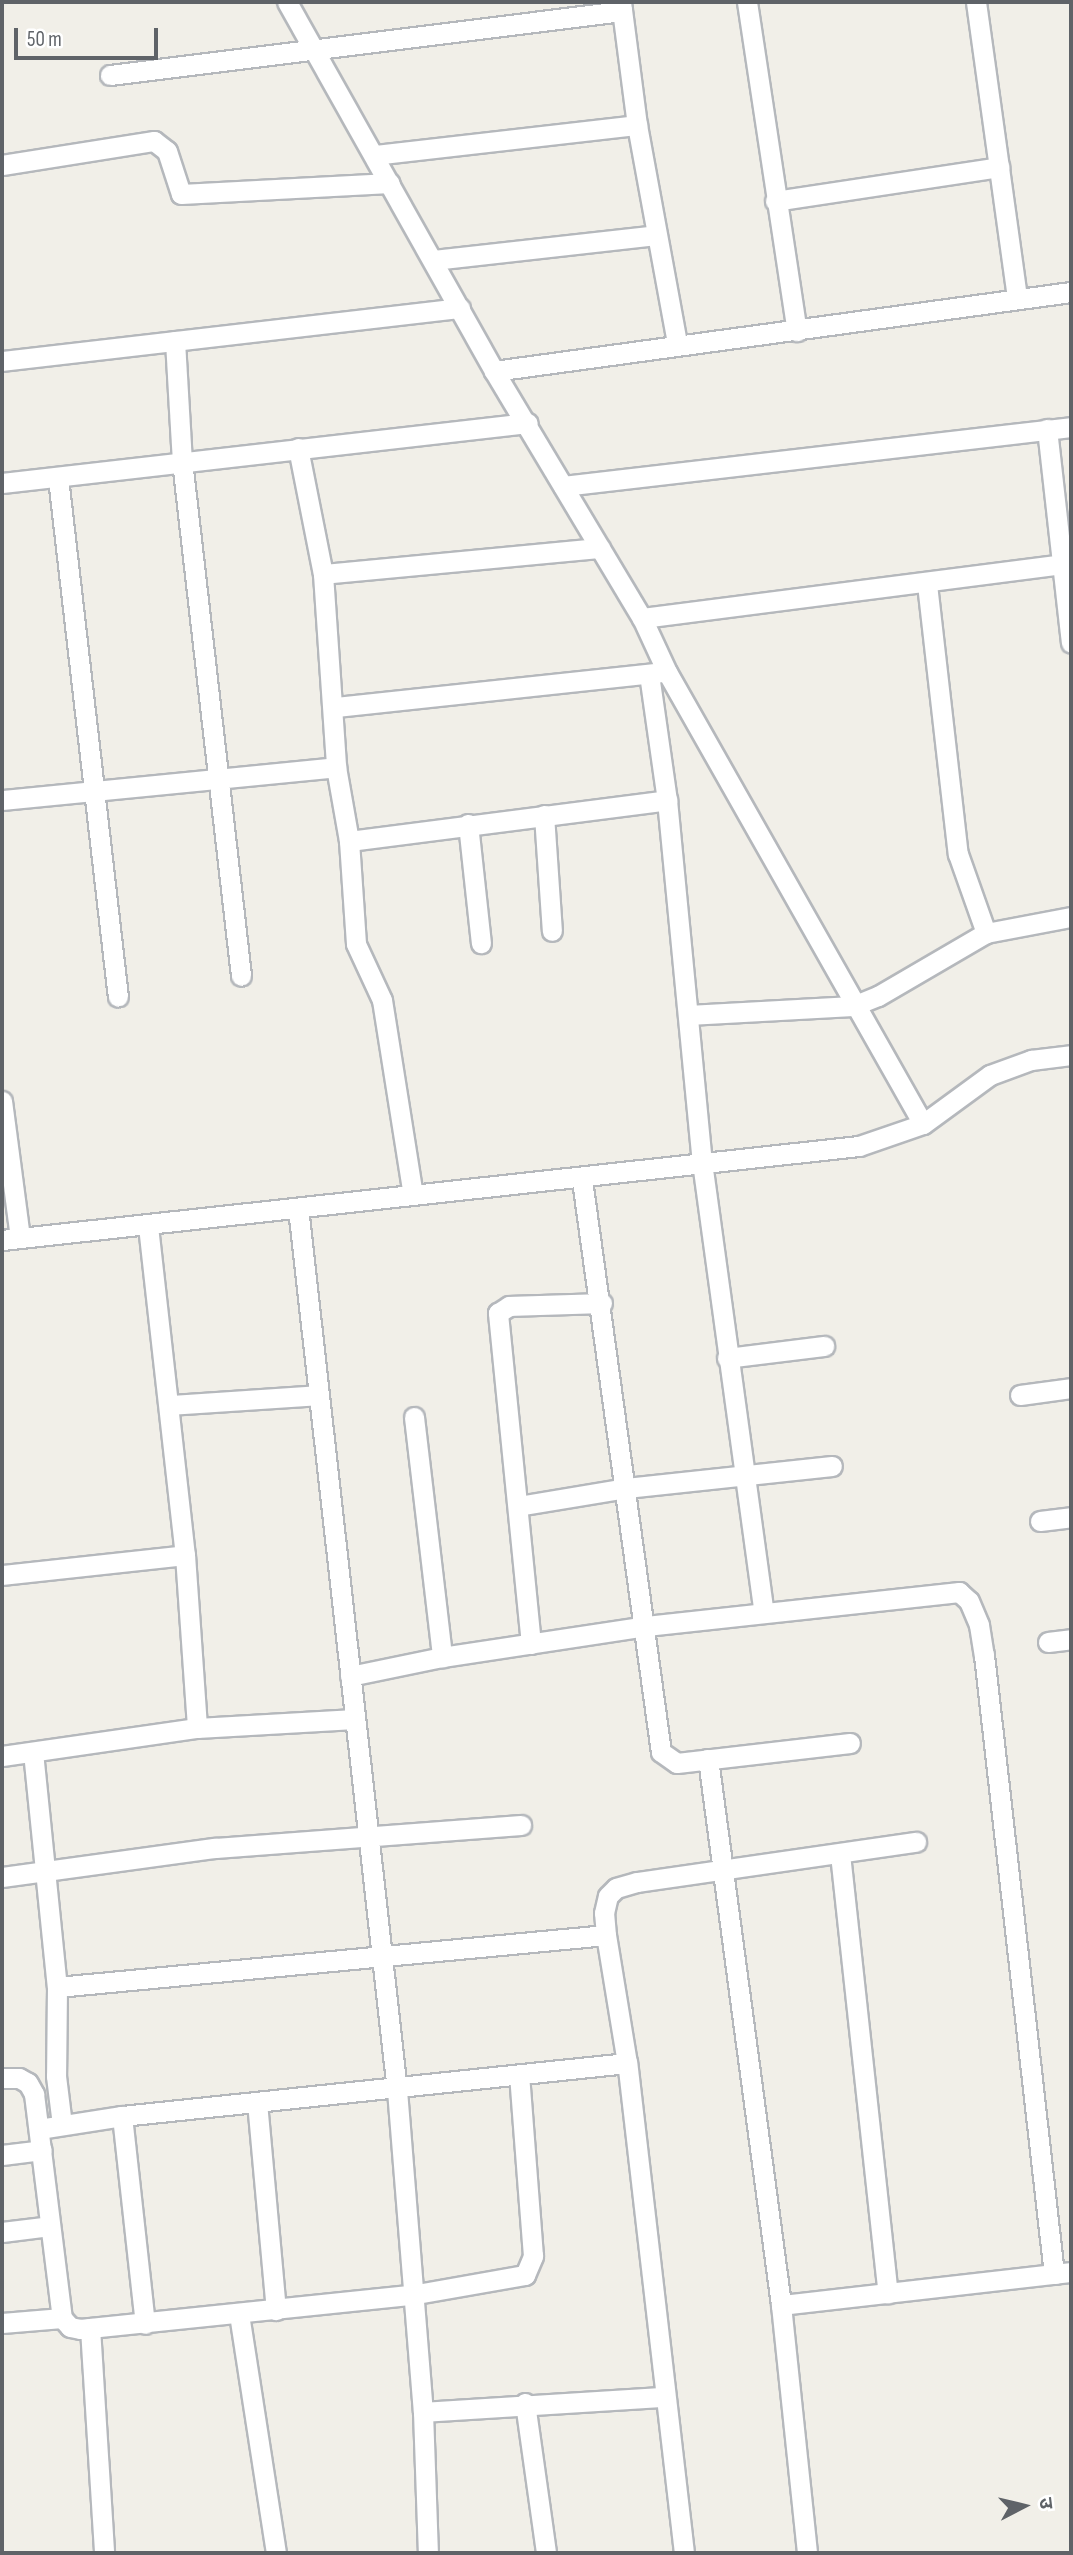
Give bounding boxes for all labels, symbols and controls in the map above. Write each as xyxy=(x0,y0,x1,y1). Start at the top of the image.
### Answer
scale bar xyxy=(18,14,161,58)
text: 50 m xyxy=(27,27,62,52)
north arrow xyxy=(989,2471,1059,2541)
text: उ xyxy=(1033,2496,1057,2510)

